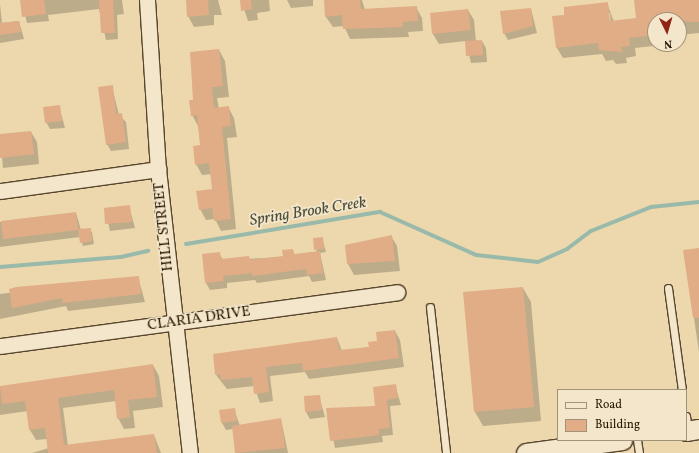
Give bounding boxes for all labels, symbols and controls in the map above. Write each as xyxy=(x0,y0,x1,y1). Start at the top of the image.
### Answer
north arrow xyxy=(647,12,687,52)
text: N xyxy=(663,36,673,51)
street label: HILL STREET xyxy=(150,182,178,272)
water label: Spring Brook Creek xyxy=(248,193,368,231)
street label: CLARIA DRIVE xyxy=(146,303,252,335)
legend xyxy=(557,389,687,441)
text: Road xyxy=(595,397,622,413)
text: Building xyxy=(595,417,640,433)

